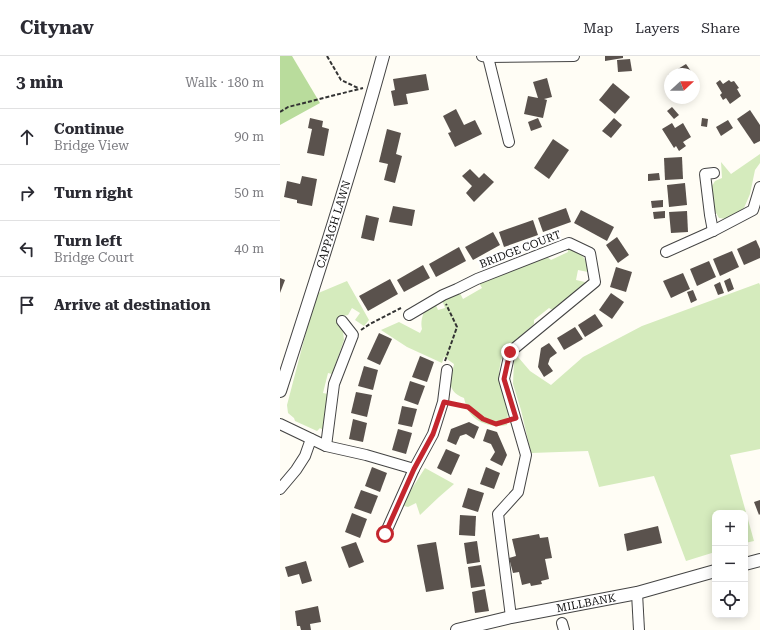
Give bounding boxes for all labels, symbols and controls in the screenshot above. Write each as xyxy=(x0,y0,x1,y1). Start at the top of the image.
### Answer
text: Citynav xyxy=(20,16,94,39)
text: Map xyxy=(583,20,613,36)
text: Layers xyxy=(635,20,679,36)
text: Share xyxy=(701,20,740,36)
north arrow xyxy=(664,68,700,104)
text: 3 min xyxy=(16,72,63,92)
text: Walk · 180 m xyxy=(185,75,264,90)
text: Continue xyxy=(54,120,124,138)
icon: ahead xyxy=(16,126,38,148)
text: 90 m xyxy=(234,129,264,144)
text: Bridge View xyxy=(54,138,129,153)
street label: CAPPAGH LAWN xyxy=(314,179,354,270)
icon: right xyxy=(16,182,38,204)
text: Turn right xyxy=(54,184,133,202)
text: 50 m xyxy=(234,185,264,200)
street label: BRIDGE COURT xyxy=(478,228,563,271)
text: Turn left xyxy=(54,232,122,250)
icon: left xyxy=(16,238,38,260)
text: 40 m xyxy=(234,241,264,256)
text: Bridge Court xyxy=(54,250,134,265)
icon: arrive xyxy=(16,294,38,316)
text: Arrive at destination xyxy=(54,296,210,314)
route end xyxy=(501,343,519,361)
map controls xyxy=(712,510,748,618)
button: + xyxy=(712,510,748,546)
route start xyxy=(376,525,394,543)
button: − xyxy=(712,546,748,582)
button: locate xyxy=(712,582,748,618)
street label: MILLBANK xyxy=(555,591,617,615)

